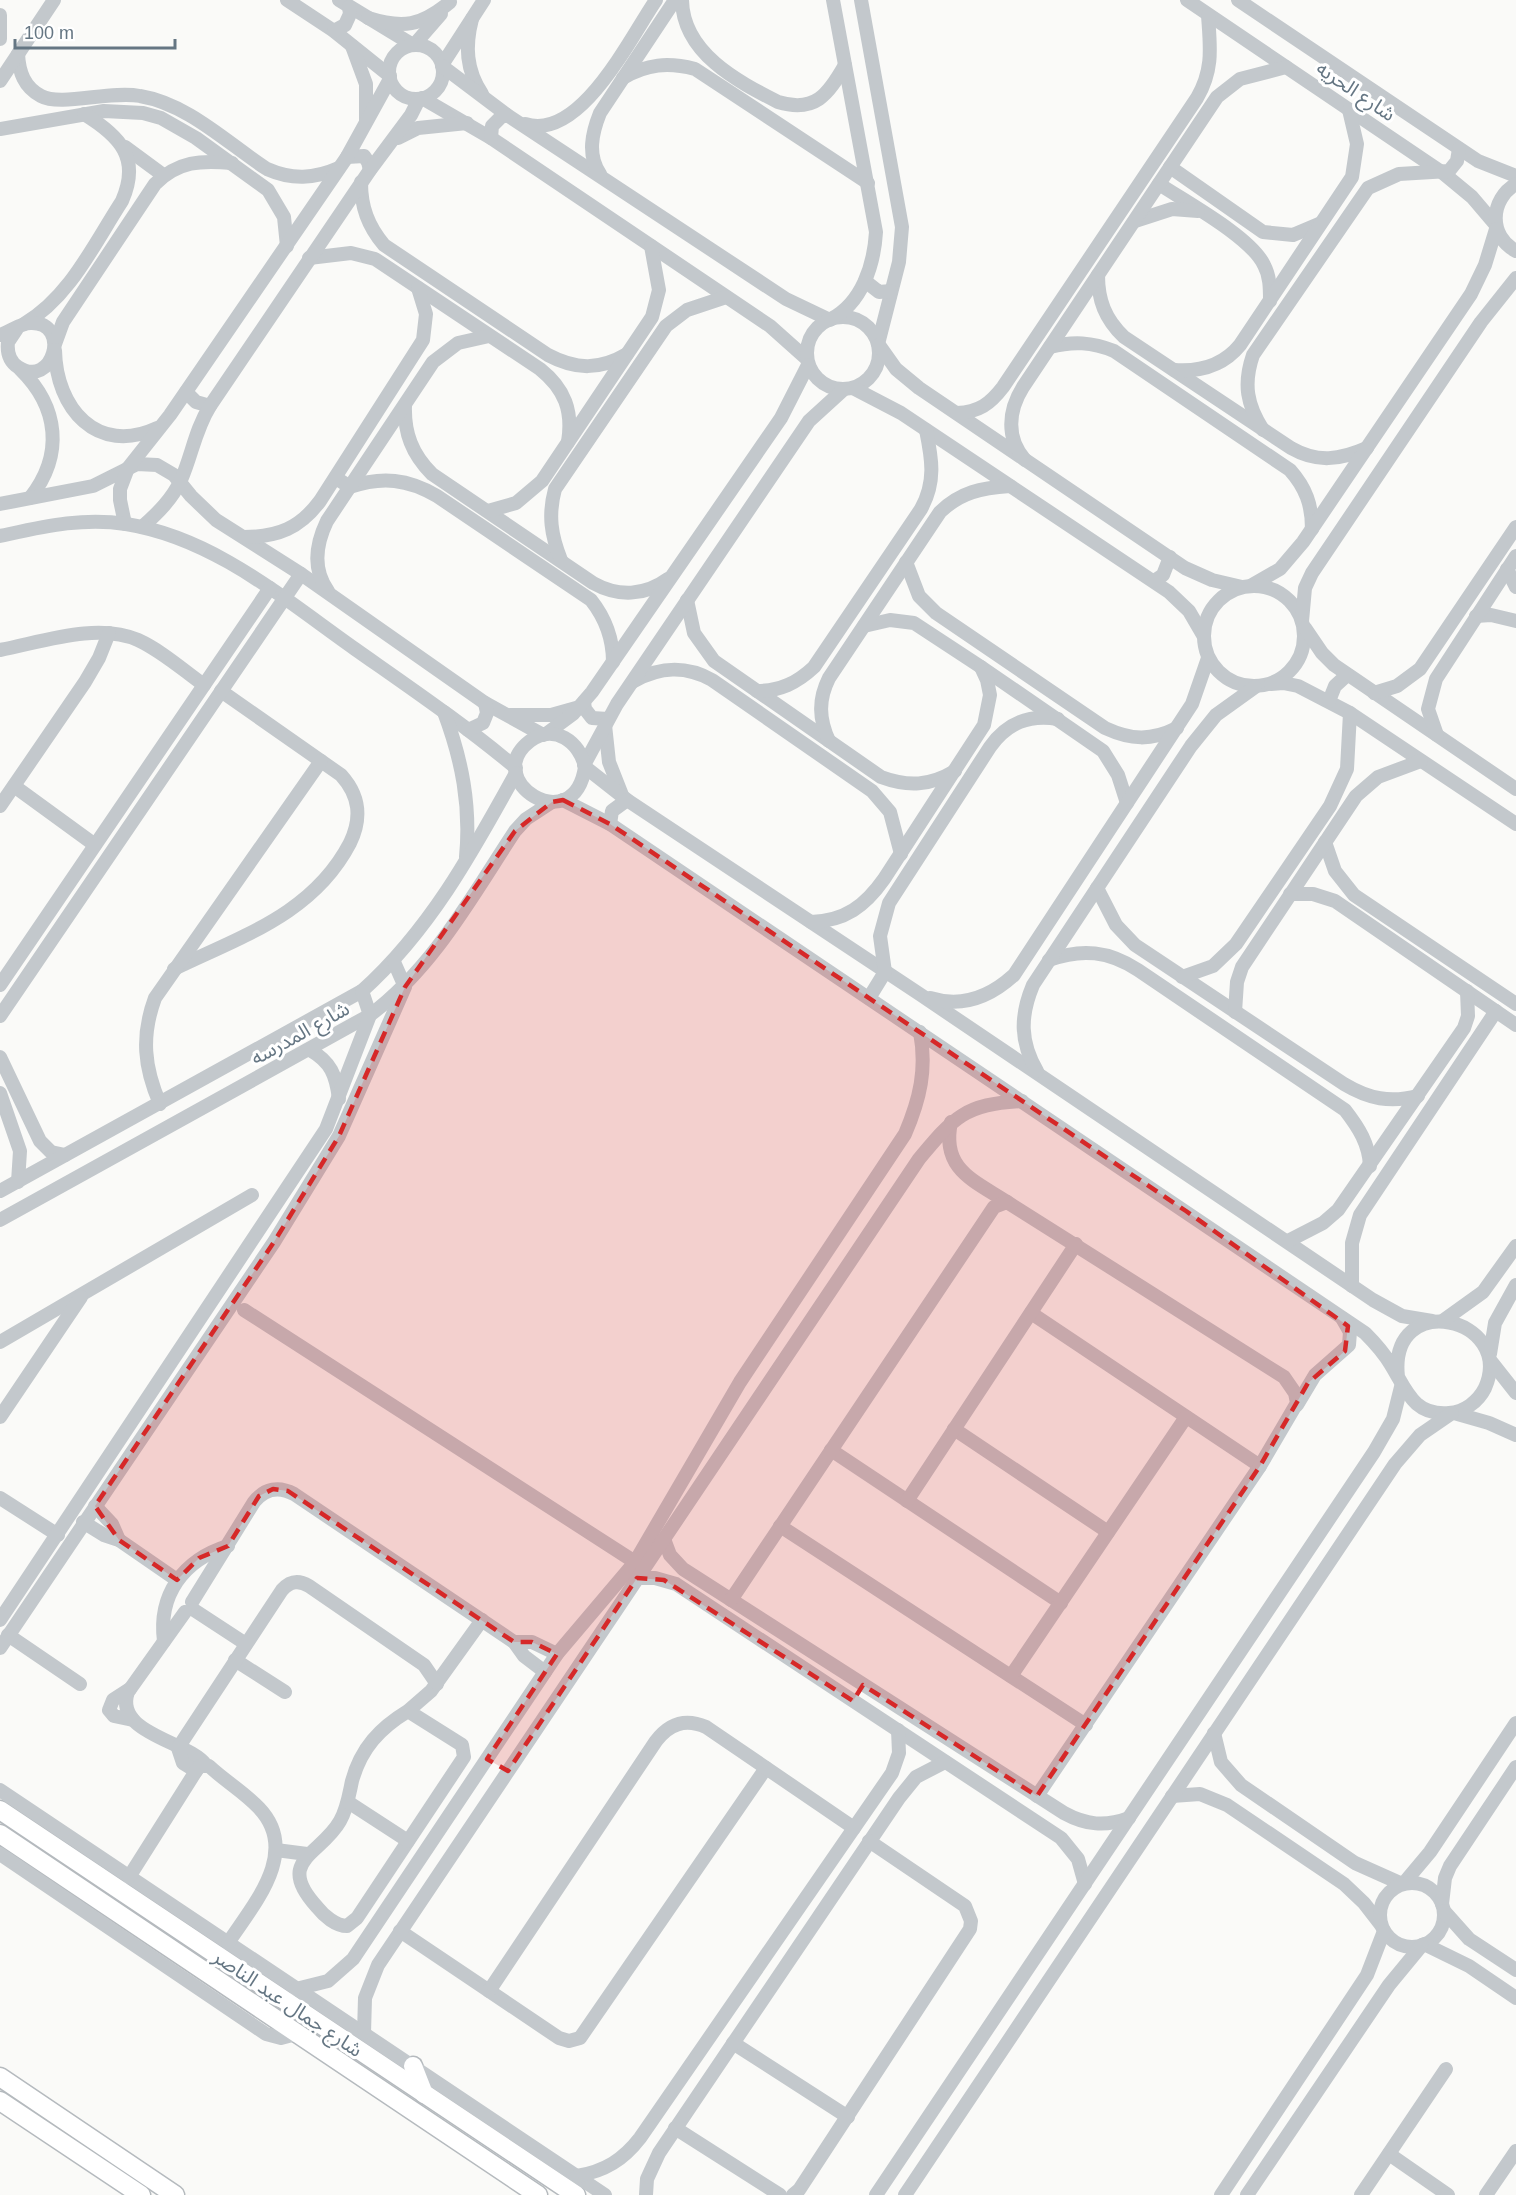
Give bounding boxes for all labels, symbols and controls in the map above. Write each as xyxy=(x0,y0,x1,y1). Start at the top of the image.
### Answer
scale bar xyxy=(15,12,176,50)
text: 100 m xyxy=(24,23,74,43)
street label: شارع الحريه xyxy=(1310,57,1400,129)
street label: شارع المدرسه xyxy=(247,997,355,1073)
street label: شارع جمال عبد الناصر xyxy=(206,1944,367,2064)

